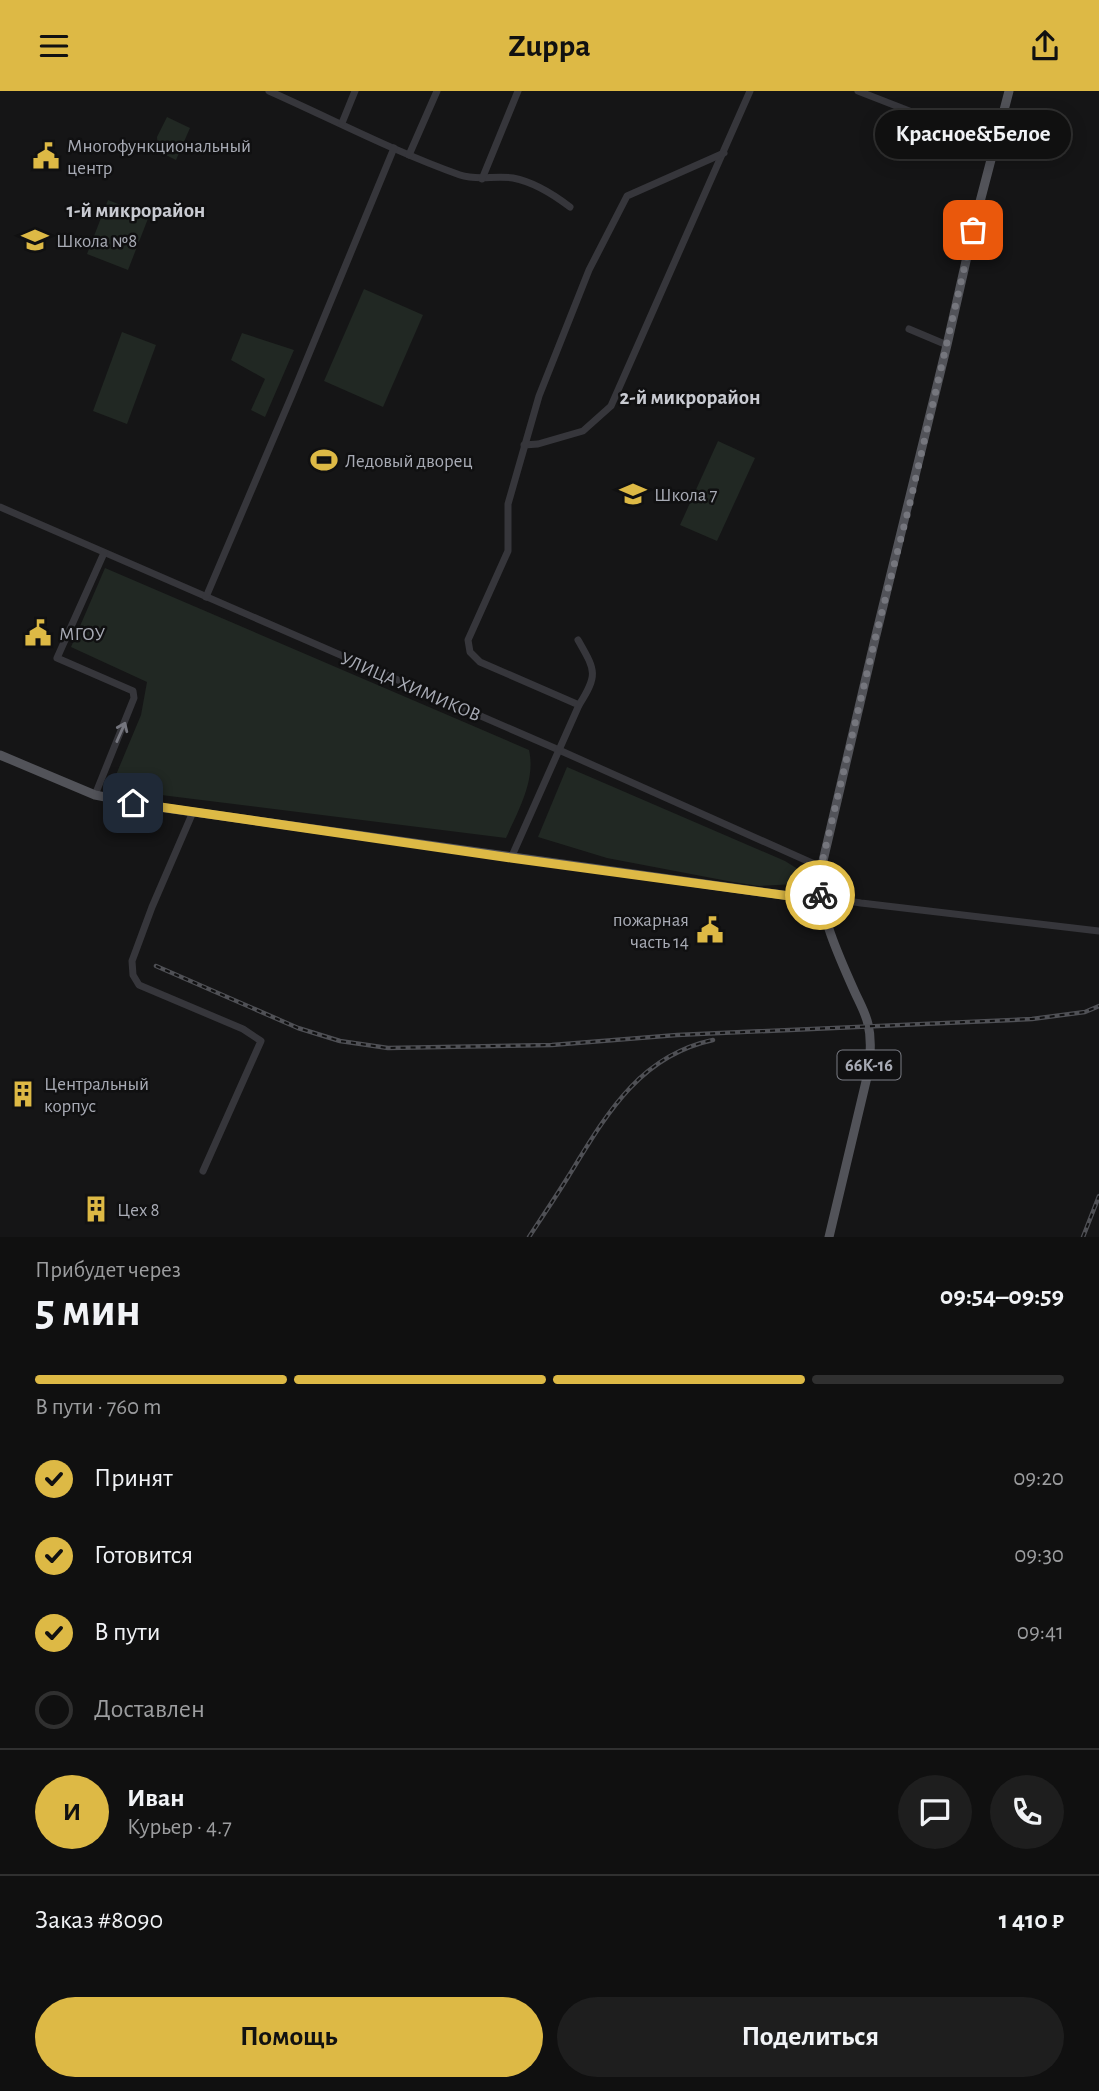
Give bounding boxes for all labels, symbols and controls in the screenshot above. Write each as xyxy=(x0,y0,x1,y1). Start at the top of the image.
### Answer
icon: menu xyxy=(35,27,73,65)
icon: share xyxy=(1026,27,1064,65)
text: Zuppa xyxy=(508,30,591,62)
callout: Красное&Белое xyxy=(875,111,1071,160)
text: Красное&Белое xyxy=(895,123,1051,146)
place label: Многофункциональный центр xyxy=(67,137,251,178)
public building icon: Многофункциональный центр xyxy=(31,141,61,171)
district label: 1-й микрорайон xyxy=(67,200,205,221)
pin xyxy=(943,200,1003,260)
icon: bag xyxy=(954,211,992,249)
school or university icon: Школа №8 xyxy=(20,225,50,255)
place label: Школа №8 xyxy=(56,232,137,251)
district label: 2-й микрорайон xyxy=(619,387,761,408)
sports icon: Ледовый дворец xyxy=(309,445,339,475)
place label: Ледовый дворец xyxy=(345,452,473,471)
school or university icon: Школа 7 xyxy=(618,479,648,509)
place label: Школа 7 xyxy=(654,486,718,505)
public building icon: МГОУ xyxy=(23,618,53,648)
place label: МГОУ xyxy=(59,625,105,644)
street label: УЛИЦА ХИМИКОВ xyxy=(338,649,483,725)
one-way arrow xyxy=(115,721,128,743)
pin xyxy=(103,773,163,833)
icon: home xyxy=(114,784,152,822)
courier xyxy=(785,860,855,930)
icon: bike xyxy=(801,876,839,914)
place label: пожарная часть 14 xyxy=(613,911,689,952)
public building icon: пожарная часть 14 xyxy=(695,915,725,945)
road number: 66К-16 xyxy=(838,1050,900,1079)
place label: Центральный корпус xyxy=(44,1075,149,1116)
building icon: Центральный корпус xyxy=(8,1079,38,1109)
building icon: Цех 8 xyxy=(81,1194,111,1224)
place label: Цех 8 xyxy=(117,1201,160,1220)
text: Прибудет через xyxy=(35,1259,181,1282)
text: 09:54–09:59 xyxy=(940,1283,1064,1309)
text: 5 мин xyxy=(35,1288,141,1334)
text: В пути · 760 m xyxy=(35,1396,161,1419)
icon: check xyxy=(35,1460,73,1498)
text: Принят xyxy=(94,1465,173,1491)
text: 09:20 xyxy=(1013,1467,1064,1490)
icon: check xyxy=(35,1537,73,1575)
text: Готовится xyxy=(94,1542,193,1568)
text: 09:30 xyxy=(1014,1544,1064,1567)
icon: check xyxy=(35,1614,73,1652)
text: В пути xyxy=(94,1619,160,1645)
text: 09:41 xyxy=(1017,1621,1064,1644)
text: Доставлен xyxy=(94,1696,205,1722)
button: chat xyxy=(898,1775,972,1849)
button: phone xyxy=(990,1775,1064,1849)
text: Иван xyxy=(127,1785,185,1811)
text: И xyxy=(63,1799,81,1825)
text: Курьер · 4.7 xyxy=(127,1816,232,1839)
text: Заказ #8090 xyxy=(35,1907,163,1933)
text: 1 410 ₽ xyxy=(999,1907,1064,1933)
button: Помощь xyxy=(35,1997,543,2077)
button: Поделиться xyxy=(557,1997,1064,2077)

